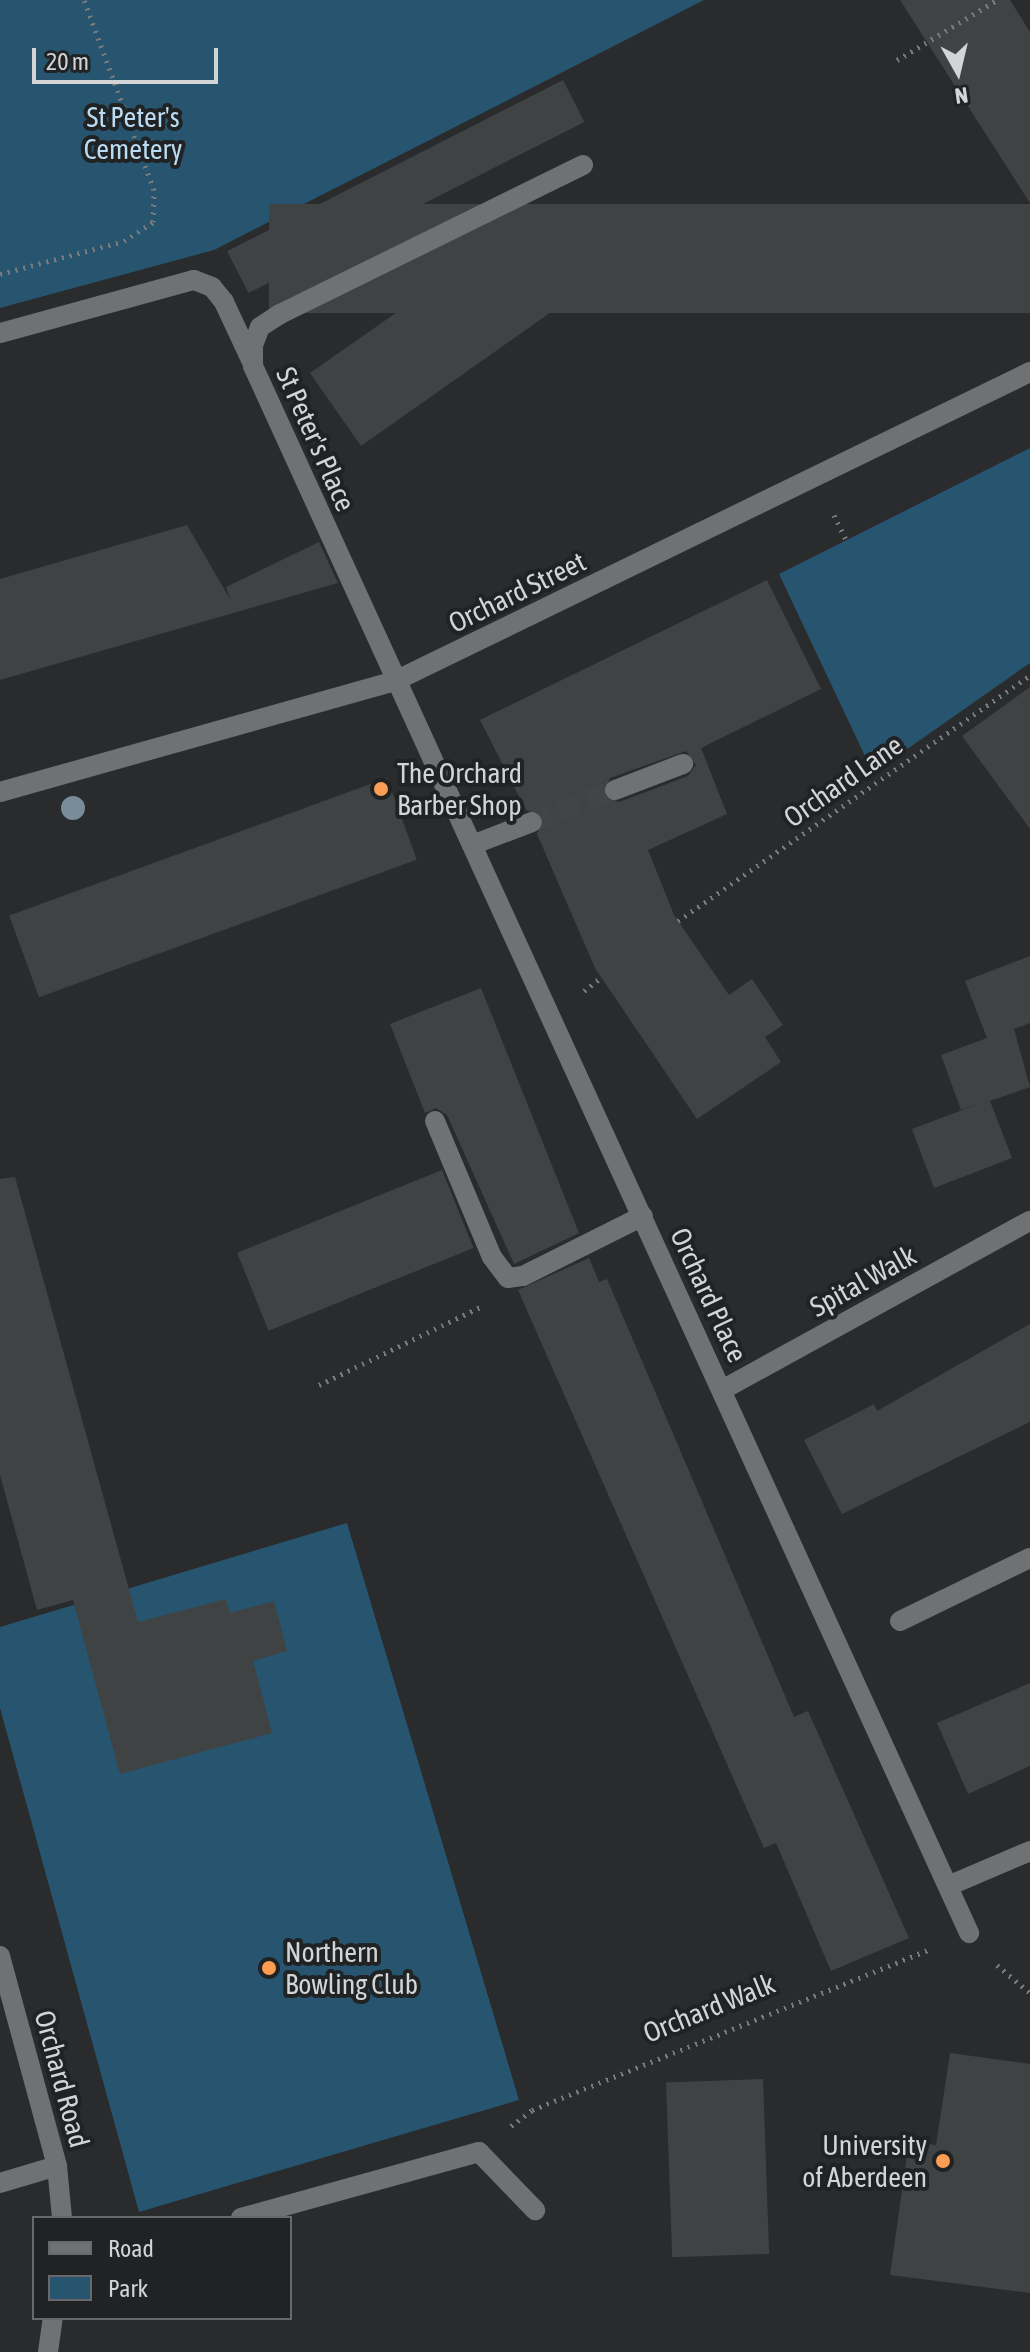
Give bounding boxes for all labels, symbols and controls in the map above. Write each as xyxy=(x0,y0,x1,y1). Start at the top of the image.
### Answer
scale bar xyxy=(36,32,222,82)
north arrow xyxy=(918,32,998,112)
text: 20 m xyxy=(46,48,89,75)
text: N xyxy=(953,82,970,110)
park label: St Peter's Cemetery xyxy=(84,100,182,166)
street label: St Peter's Place xyxy=(269,362,363,516)
street label: Orchard Street xyxy=(443,544,591,640)
street label: Orchard Lane xyxy=(777,728,909,834)
place label: The Orchard Barber Shop xyxy=(397,756,522,822)
marker: The Orchard Barber Shop xyxy=(372,780,390,798)
street label: Orchard Place xyxy=(663,1223,755,1367)
street label: Spital Walk xyxy=(804,1238,922,1324)
place label: Northern Bowling Club xyxy=(285,1935,418,2001)
marker: Northern Bowling Club xyxy=(260,1959,278,1977)
street label: Orchard Walk xyxy=(638,1966,780,2050)
street label: Orchard Road xyxy=(28,2007,96,2151)
place label: University of Aberdeen xyxy=(802,2128,927,2194)
marker: University of Aberdeen xyxy=(934,2152,952,2170)
legend xyxy=(32,2216,292,2320)
text: Road xyxy=(108,2235,154,2262)
text: Park xyxy=(108,2275,148,2302)

